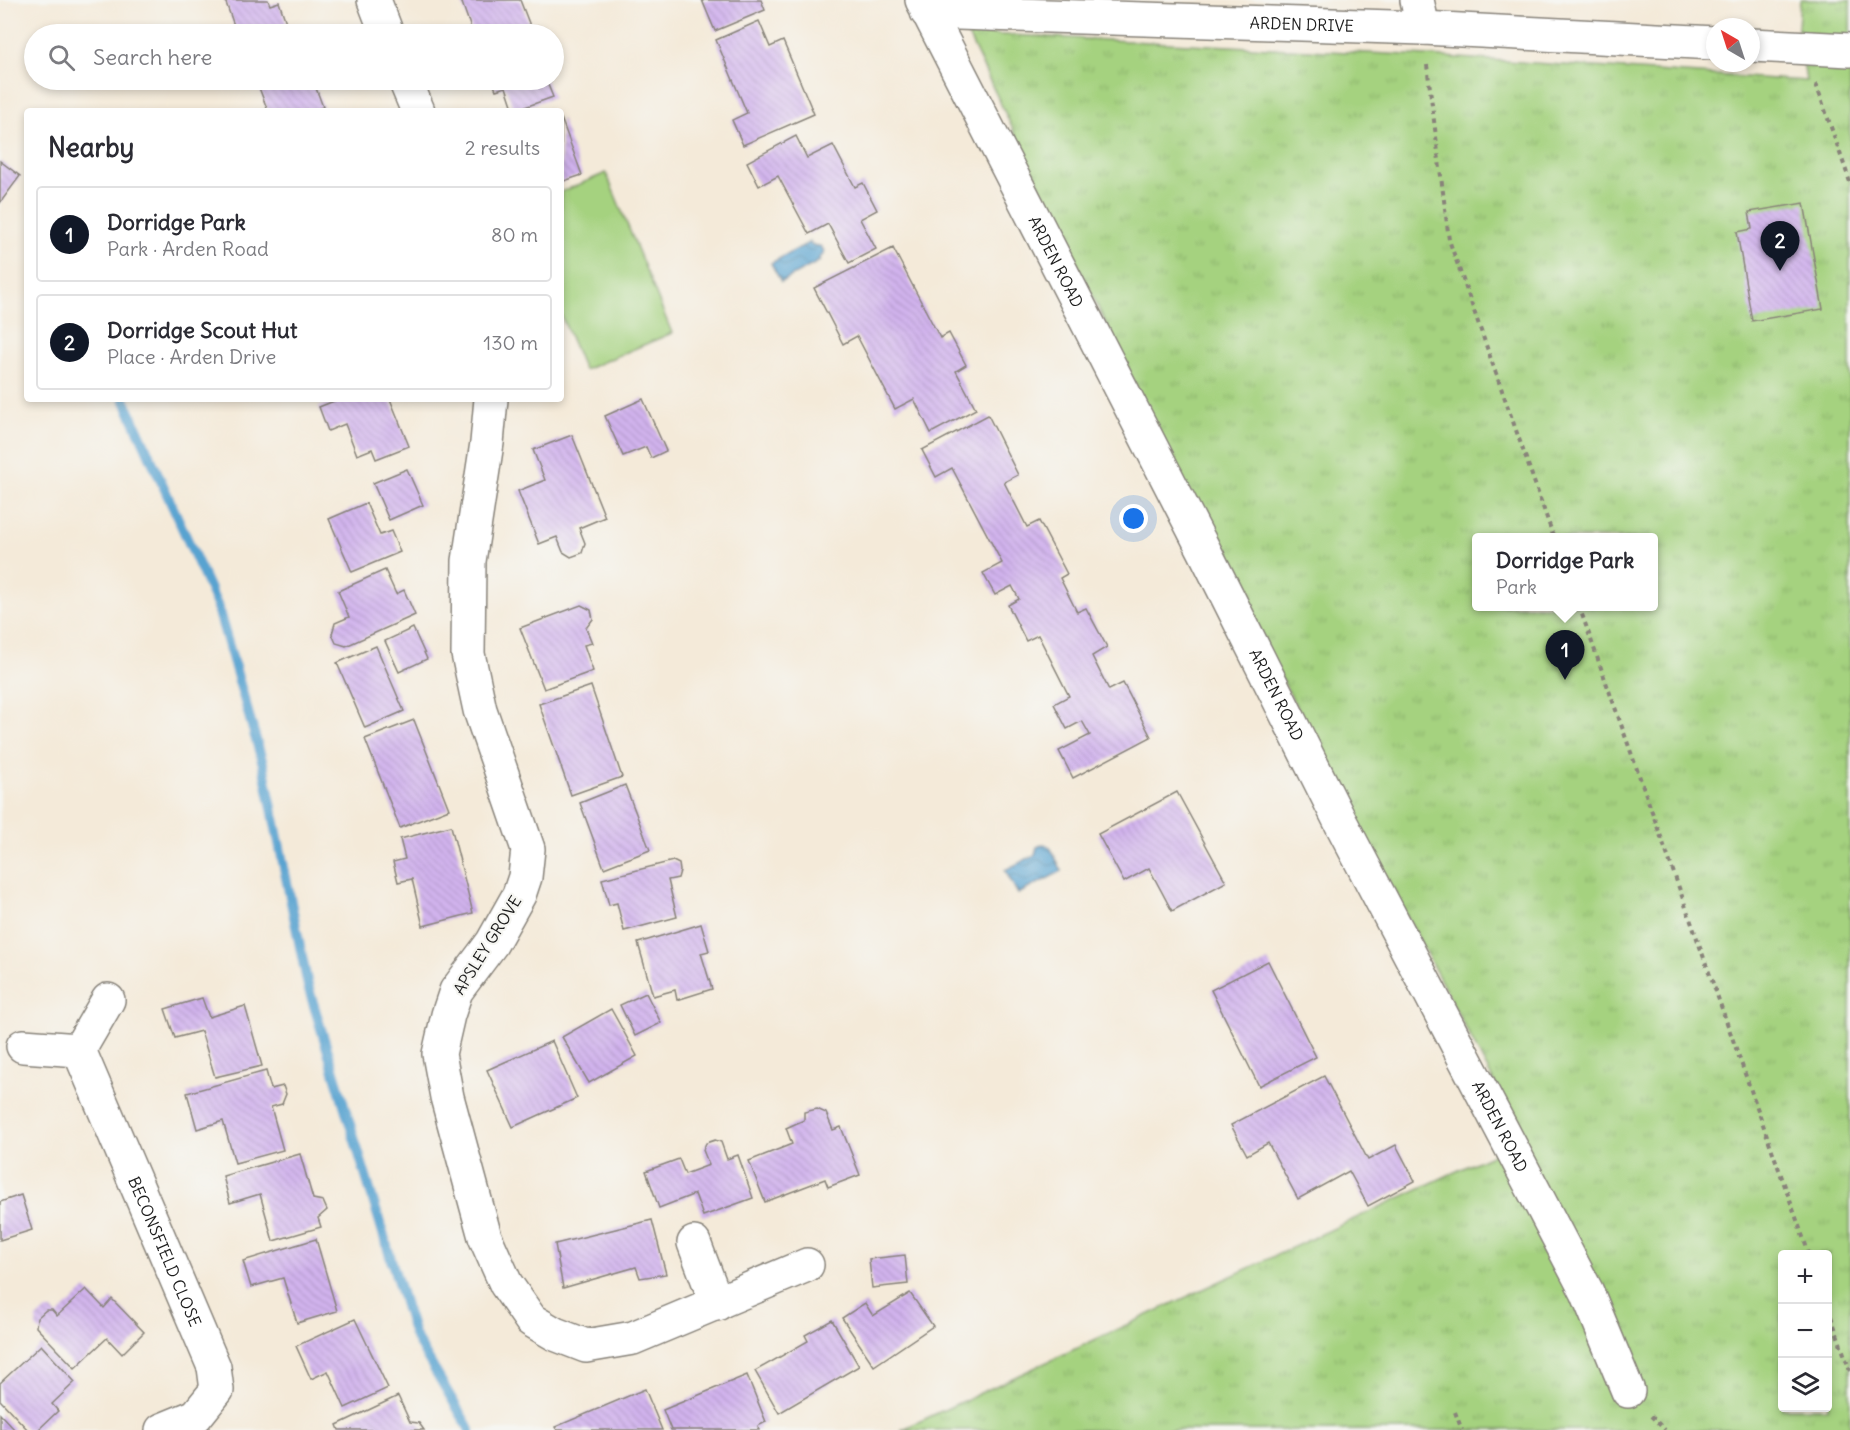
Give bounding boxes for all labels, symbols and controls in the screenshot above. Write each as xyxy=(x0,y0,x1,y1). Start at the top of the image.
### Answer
street label: ARDEN DRIVE xyxy=(1249,12,1354,36)
north arrow xyxy=(1706,18,1760,72)
search box xyxy=(24,24,564,90)
icon: search xyxy=(45,41,78,74)
text: Search here xyxy=(93,43,212,71)
text: Nearby xyxy=(48,131,134,164)
text: 2 results xyxy=(465,135,540,160)
text: Dorridge Park xyxy=(107,208,246,236)
street label: ARDEN ROAD xyxy=(1024,212,1088,311)
text: 1 xyxy=(66,222,73,247)
text: 80 m xyxy=(491,222,538,247)
pin: 2 xyxy=(1760,222,1800,271)
text: Park · Arden Road xyxy=(107,236,269,261)
text: Dorridge Scout Hut xyxy=(107,316,297,344)
text: 2 xyxy=(64,330,75,355)
text: 130 m xyxy=(483,330,538,355)
text: Place · Arden Drive xyxy=(107,344,276,369)
your location xyxy=(1119,504,1148,533)
popup xyxy=(1472,533,1658,611)
text: Dorridge Park xyxy=(1496,546,1634,574)
text: Park xyxy=(1496,574,1537,599)
pin: 1 xyxy=(1546,630,1584,680)
street label: ARDEN ROAD xyxy=(1245,645,1308,744)
street label: APSLEY GROVE xyxy=(449,892,525,998)
street label: ARDEN ROAD xyxy=(1468,1077,1532,1175)
street label: BECONSFIELD CLOSE xyxy=(124,1174,206,1329)
map controls xyxy=(1778,1250,1832,1412)
button: + xyxy=(1778,1250,1832,1304)
button: − xyxy=(1778,1304,1832,1358)
button: layers xyxy=(1778,1358,1832,1412)

